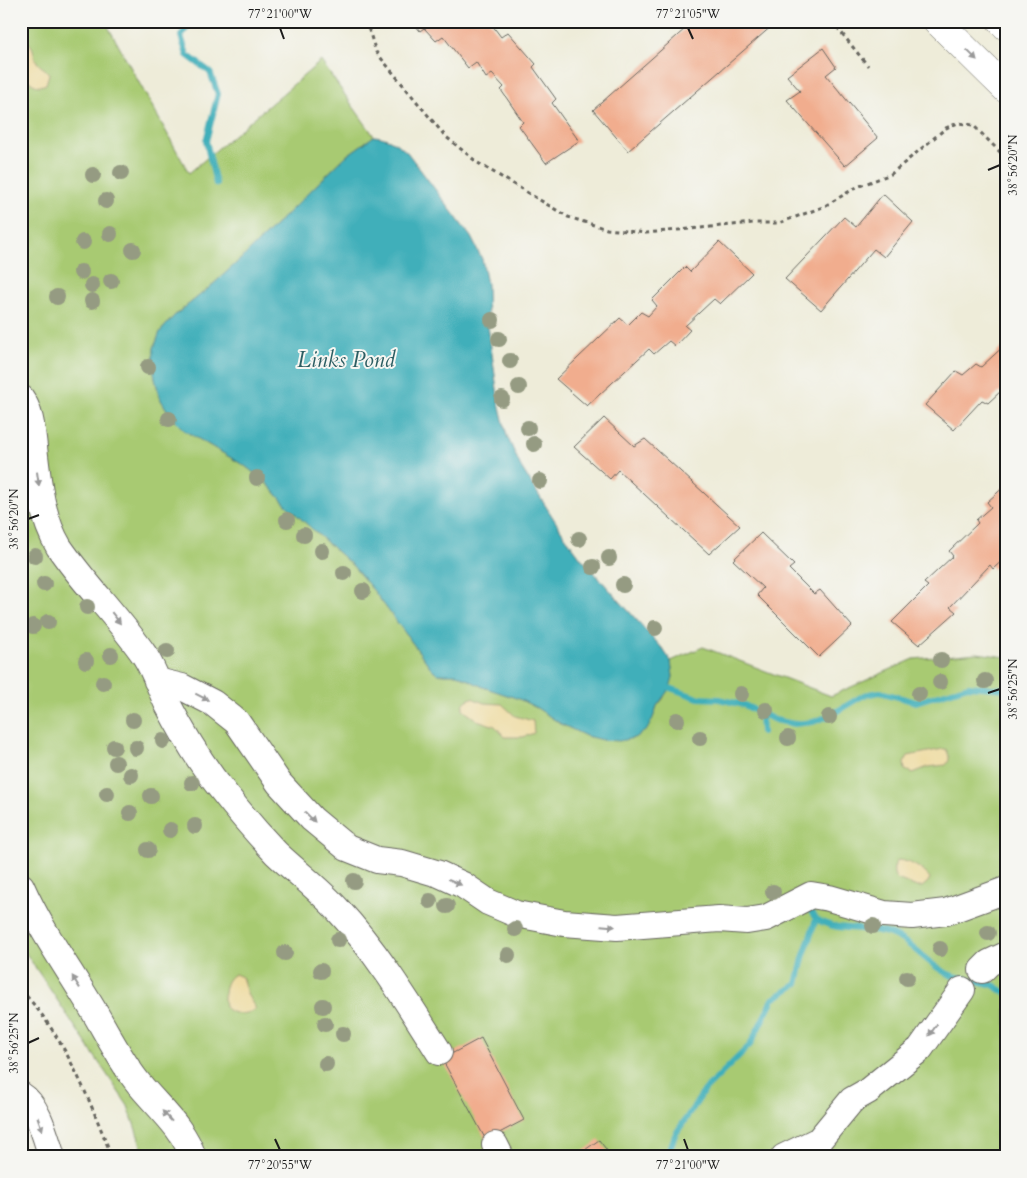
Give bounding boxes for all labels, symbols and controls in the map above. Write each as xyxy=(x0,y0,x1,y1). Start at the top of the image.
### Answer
text: 77°21'00"W xyxy=(248,6,313,22)
text: 77°21'05"W xyxy=(656,6,721,22)
one-way arrow xyxy=(965,49,977,61)
text: 38°56'20"N xyxy=(1005,134,1021,195)
water label: Links Pond xyxy=(297,345,396,375)
one-way arrow xyxy=(34,472,42,488)
text: 38°56'20"N xyxy=(6,488,22,549)
one-way arrow xyxy=(110,611,121,624)
text: 38°56'25"N xyxy=(1005,658,1021,719)
one-way arrow xyxy=(195,693,210,701)
one-way arrow xyxy=(304,810,316,822)
one-way arrow xyxy=(448,878,462,886)
one-way arrow xyxy=(601,922,617,930)
one-way arrow xyxy=(71,976,80,989)
text: 38°56'25"N xyxy=(6,1012,22,1073)
one-way arrow xyxy=(928,1023,938,1036)
one-way arrow xyxy=(161,1110,172,1123)
one-way arrow xyxy=(36,1117,44,1132)
text: 77°20'55"W xyxy=(248,1157,313,1173)
text: 77°21'00"W xyxy=(656,1157,721,1173)

